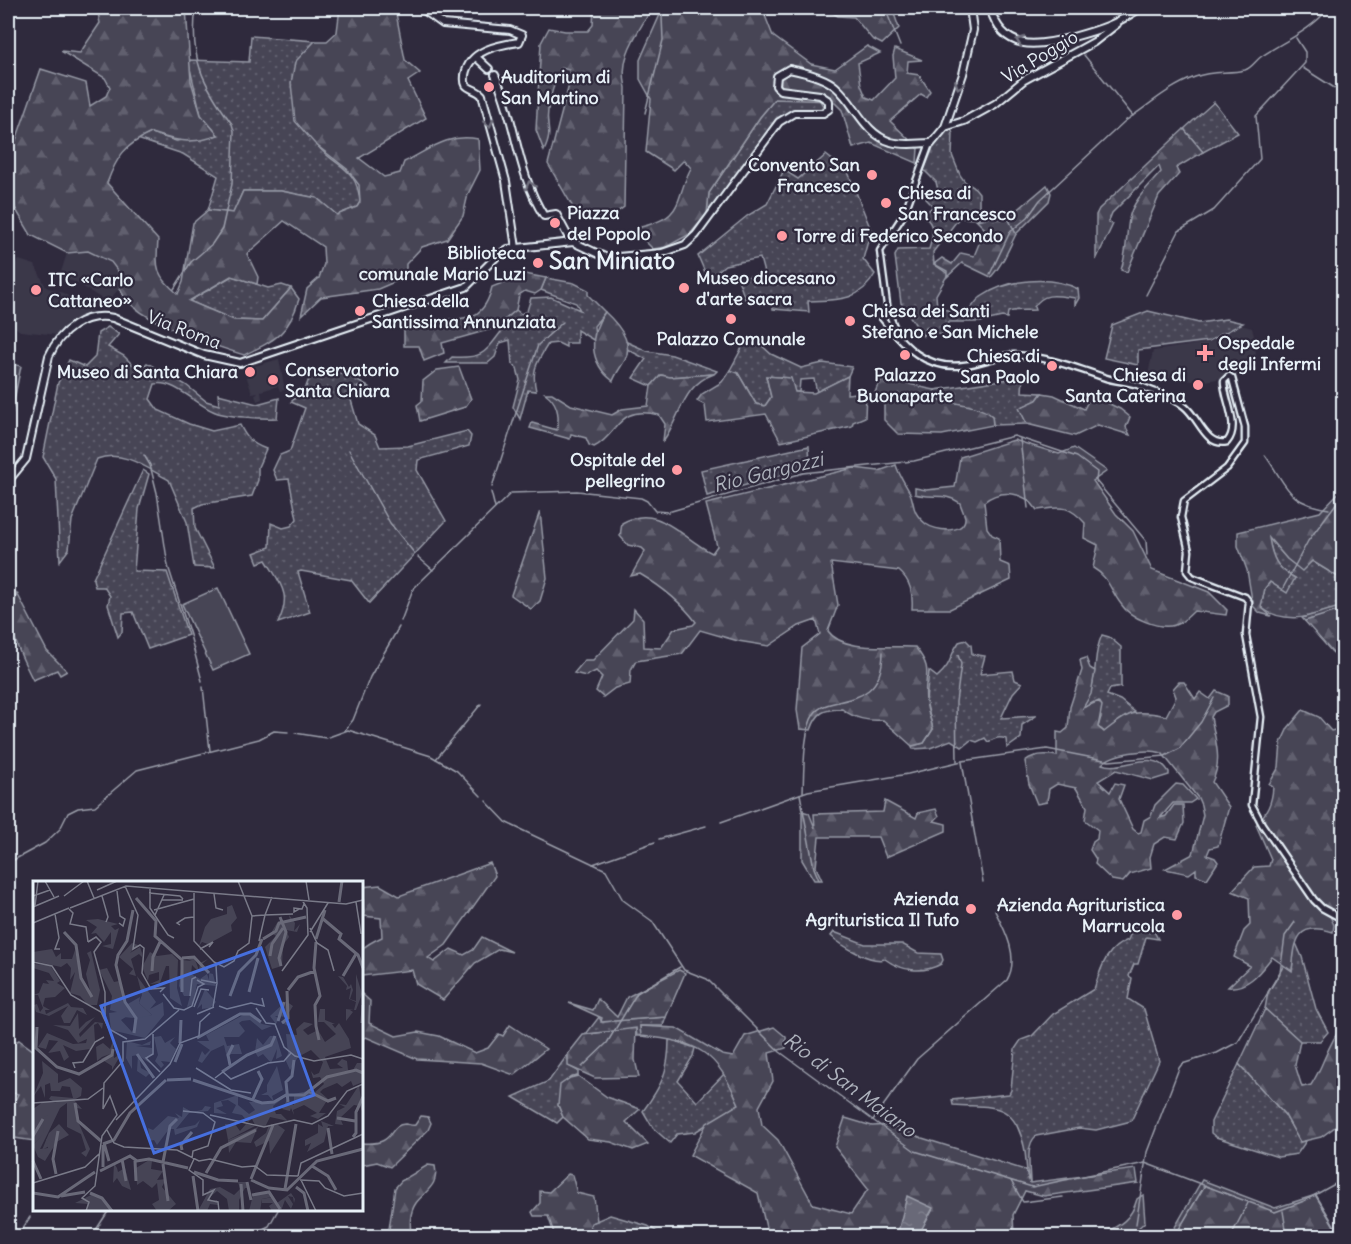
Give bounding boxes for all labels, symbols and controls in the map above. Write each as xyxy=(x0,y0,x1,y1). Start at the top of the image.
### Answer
street label: Via Poggio xyxy=(998,25,1082,88)
one-way arrow xyxy=(1015,36,1026,49)
place label: Auditorium di San Martino xyxy=(501,65,610,109)
one-way arrow xyxy=(954,79,967,90)
marker: Auditorium di San Martino xyxy=(482,80,496,94)
one-way arrow xyxy=(482,118,495,128)
place label: Convento San Francesco xyxy=(748,153,861,197)
marker: Convento San Francesco xyxy=(865,168,879,182)
one-way arrow xyxy=(525,180,537,191)
place label: Chiesa di San Francesco xyxy=(898,181,1016,225)
marker: Chiesa di San Francesco xyxy=(879,196,893,210)
place label: Piazza del Popolo xyxy=(567,201,651,245)
marker: Piazza del Popolo xyxy=(548,216,562,230)
place label: Torre di Federico Secondo xyxy=(794,224,1003,247)
marker: Torre di Federico Secondo xyxy=(775,229,789,243)
place label: Biblioteca comunale Mario Luzi xyxy=(359,241,526,285)
district label: San Miniato xyxy=(549,245,675,275)
marker: Biblioteca comunale Mario Luzi xyxy=(531,256,545,270)
place label: Museo diocesano d'arte sacra xyxy=(696,266,836,310)
place label: ITC «Carlo Cattaneo» xyxy=(48,268,133,312)
marker: Museo diocesano d'arte sacra xyxy=(677,281,691,295)
marker: ITC «Carlo Cattaneo» xyxy=(29,283,43,297)
place label: Chiesa della Santissima Annunziata xyxy=(372,289,556,333)
place label: Chiesa dei Santi Stefano e San Michele xyxy=(862,299,1039,343)
marker: Chiesa della Santissima Annunziata xyxy=(353,304,367,318)
street label: Via Roma xyxy=(144,305,224,354)
marker: Palazzo Comunale xyxy=(724,312,738,326)
marker: Chiesa dei Santi Stefano e San Michele xyxy=(843,314,857,328)
place label: Palazzo Comunale xyxy=(657,327,806,350)
place label: Ospedale degli Infermi xyxy=(1218,331,1321,375)
place label: Chiesa di San Paolo xyxy=(960,344,1040,388)
marker: Ospedale degli Infermi xyxy=(1196,344,1214,362)
marker: Palazzo Buonaparte xyxy=(898,348,912,362)
place label: Conservatorio Santa Chiara xyxy=(285,358,399,402)
marker: Chiesa di San Paolo xyxy=(1045,359,1059,373)
place label: Museo di Santa Chiara xyxy=(57,360,238,383)
place label: Palazzo Buonaparte xyxy=(857,363,954,407)
place label: Chiesa di Santa Caterina xyxy=(1065,363,1186,407)
marker: Museo di Santa Chiara xyxy=(243,365,257,379)
marker: Conservatorio Santa Chiara xyxy=(266,373,280,387)
marker: Chiesa di Santa Caterina xyxy=(1191,378,1205,392)
water label: Rio Gargozzi xyxy=(710,445,828,497)
place label: Ospitale del pellegrino xyxy=(570,448,665,492)
marker: Ospitale del pellegrino xyxy=(670,463,684,477)
inset map xyxy=(33,881,363,1211)
place label: Azienda Agrituristica Il Tufo xyxy=(806,887,959,931)
place label: Azienda Agrituristica Marrucola xyxy=(997,893,1165,937)
marker: Azienda Agrituristica Il Tufo xyxy=(964,902,978,916)
marker: Azienda Agrituristica Marrucola xyxy=(1170,908,1184,922)
water label: Rio di San Maiano xyxy=(779,1027,923,1144)

